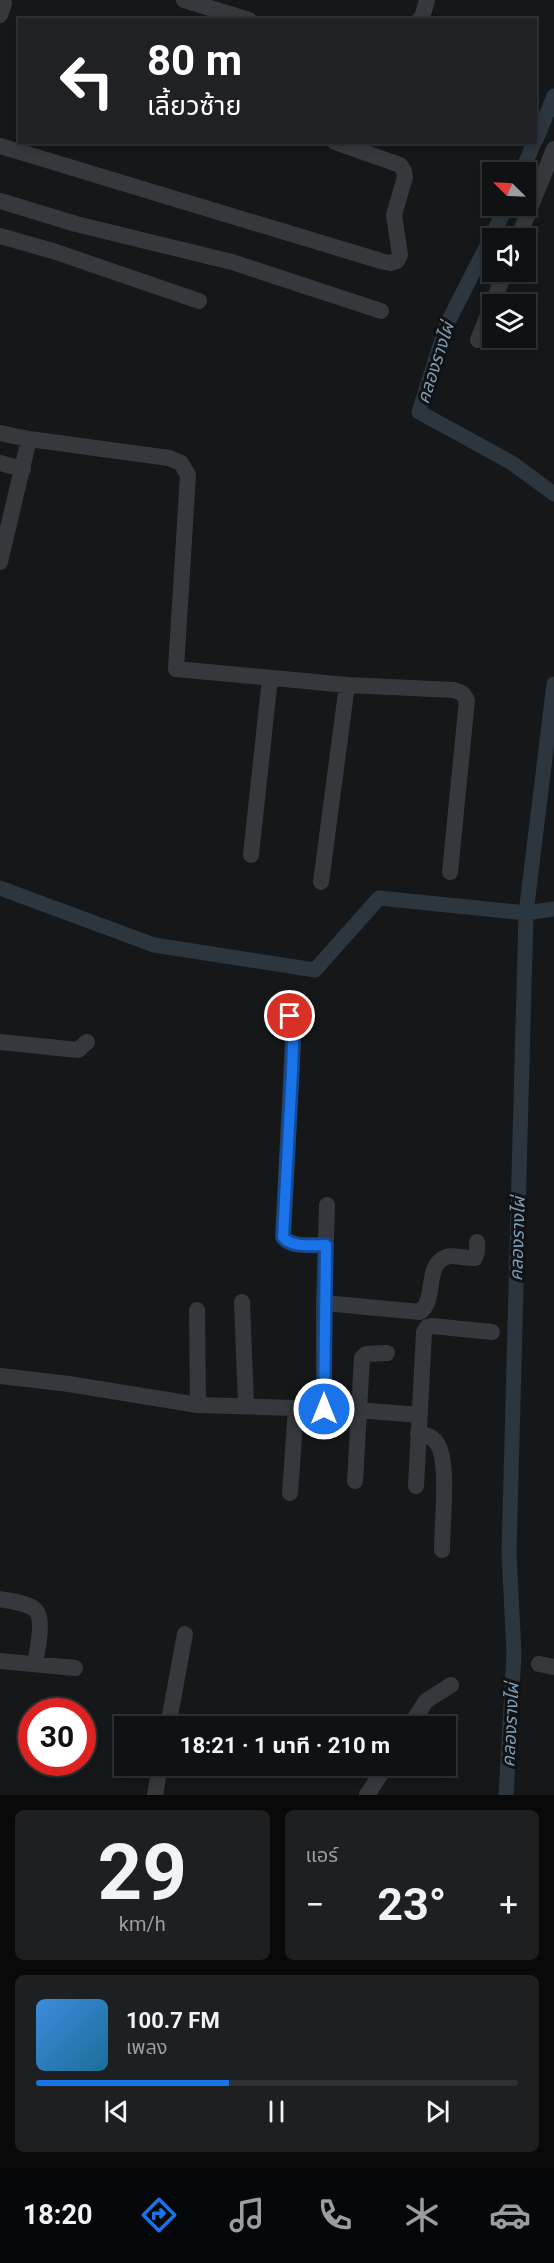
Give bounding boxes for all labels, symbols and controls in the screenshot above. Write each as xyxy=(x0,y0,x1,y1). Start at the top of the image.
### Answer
text: 80 m xyxy=(147,36,242,85)
icon: left xyxy=(48,42,126,120)
text: เลี้ยวซ้าย xyxy=(147,90,241,122)
north arrow xyxy=(482,162,536,216)
map controls xyxy=(482,162,536,348)
button: sound xyxy=(482,228,536,282)
button: layers xyxy=(482,294,536,348)
water label: คลองรางไผ่ xyxy=(412,317,459,406)
pin xyxy=(264,990,315,1041)
icon: arrive xyxy=(273,999,306,1032)
water label: คลองรางไผ่ xyxy=(505,1194,529,1281)
position arrow xyxy=(292,1377,356,1441)
water label: คลองรางไผ่ xyxy=(497,1679,523,1768)
speed limit sign: 30 xyxy=(18,1698,96,1776)
text: 18:21 · 1 นาที · 210 m xyxy=(180,1733,390,1758)
text: 29 xyxy=(97,1827,187,1918)
text: แอร์ xyxy=(306,1843,338,1867)
text: 23° xyxy=(377,1878,446,1931)
text: − xyxy=(306,1885,324,1924)
text: + xyxy=(499,1885,518,1924)
text: km/h xyxy=(119,1912,166,1936)
text: 100.7 FM xyxy=(126,2008,220,2033)
text: เพลง xyxy=(126,2035,168,2059)
icon: previous xyxy=(100,2095,133,2128)
icon: pause xyxy=(260,2095,293,2128)
icon: next xyxy=(421,2095,454,2128)
icon: directions xyxy=(138,2194,180,2236)
icon: music xyxy=(226,2194,268,2236)
icon: phone xyxy=(314,2194,356,2236)
icon: climate xyxy=(401,2194,443,2236)
icon: car xyxy=(489,2194,531,2236)
text: 18:20 xyxy=(23,2199,92,2231)

